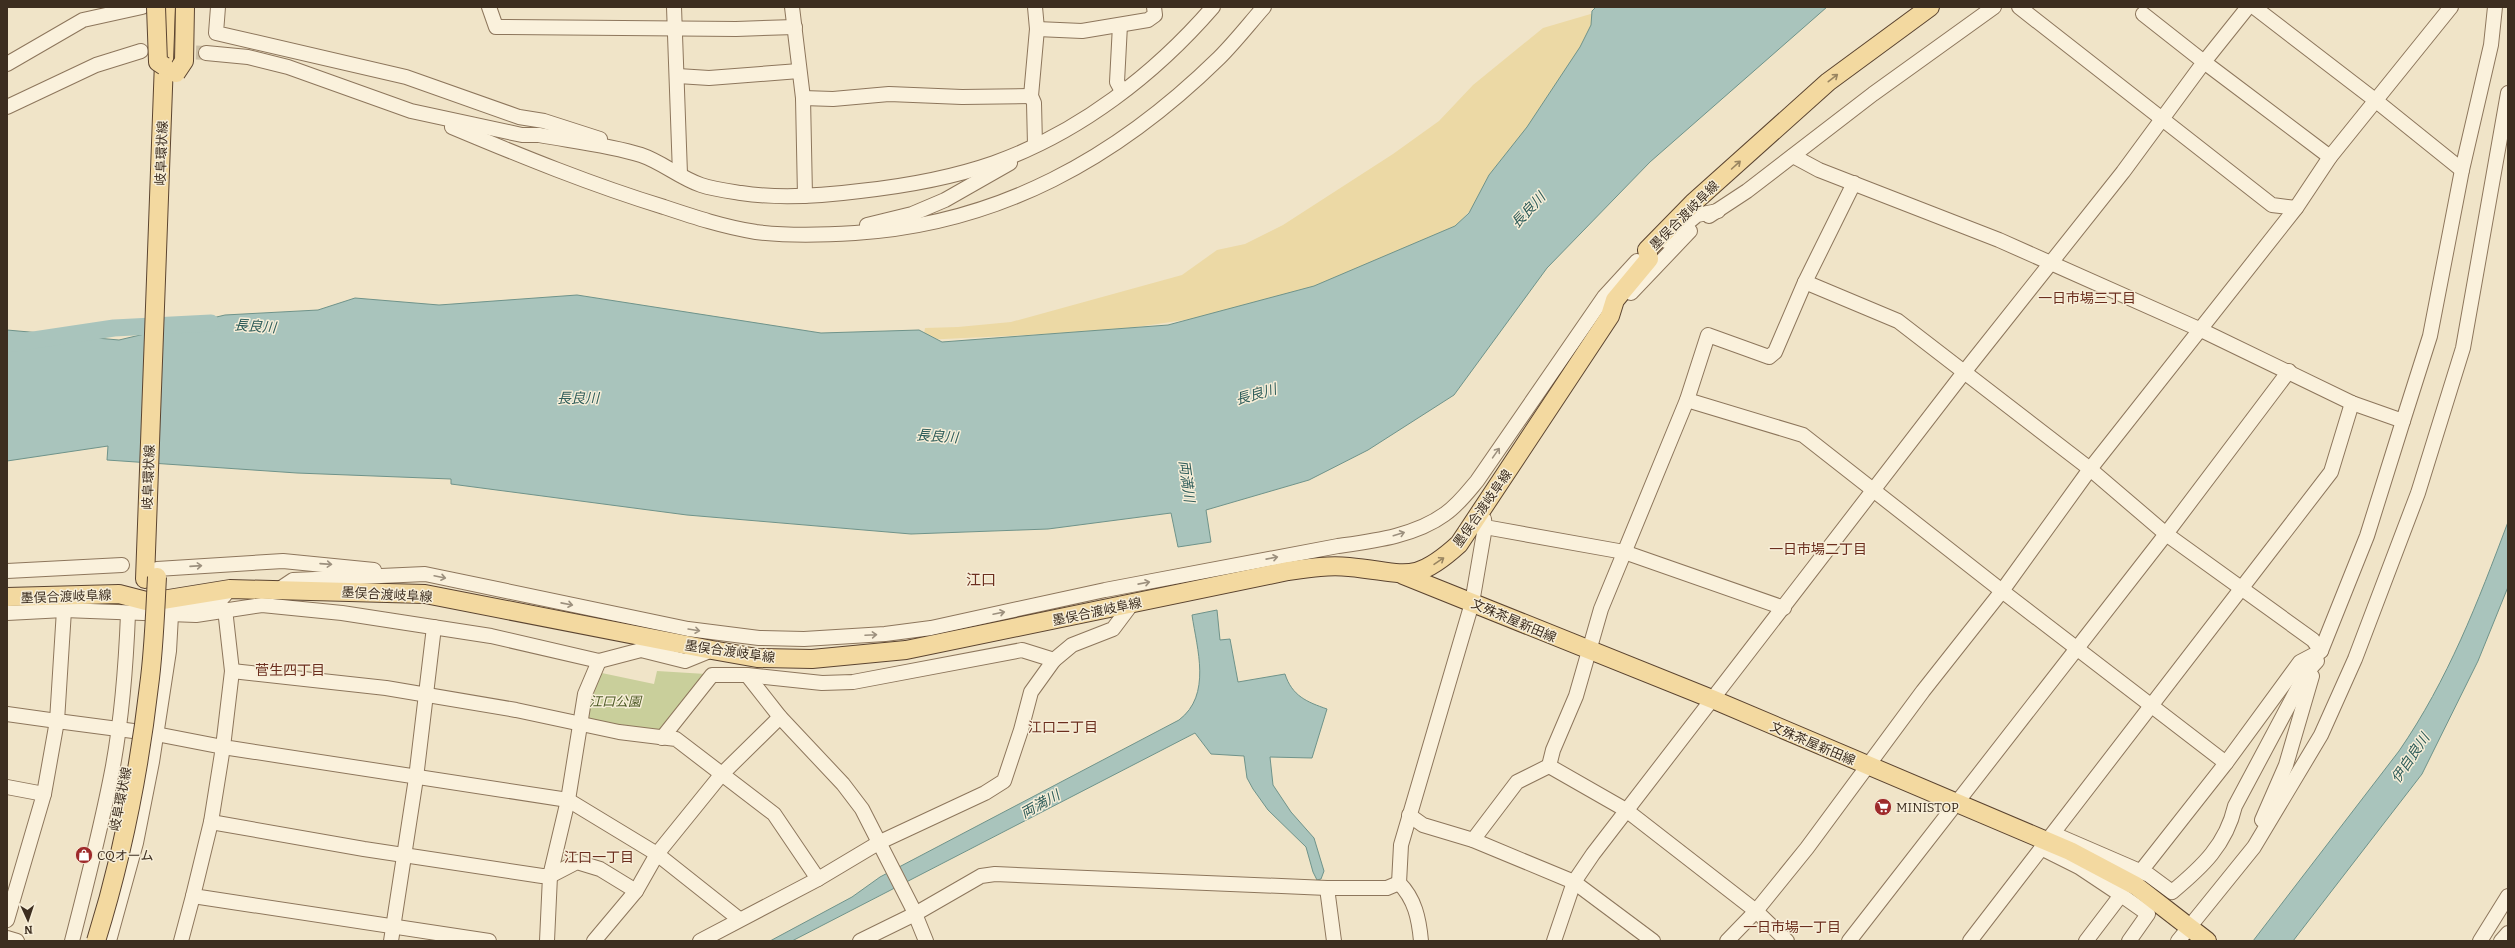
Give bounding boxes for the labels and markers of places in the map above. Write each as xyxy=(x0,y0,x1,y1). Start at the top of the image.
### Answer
supermarket icon: MINISTOP xyxy=(1873,797,1893,817)
place label: MINISTOP xyxy=(1896,800,1959,815)
shop icon: CQオーム xyxy=(74,845,94,865)
place label: CQオーム xyxy=(97,848,153,863)

